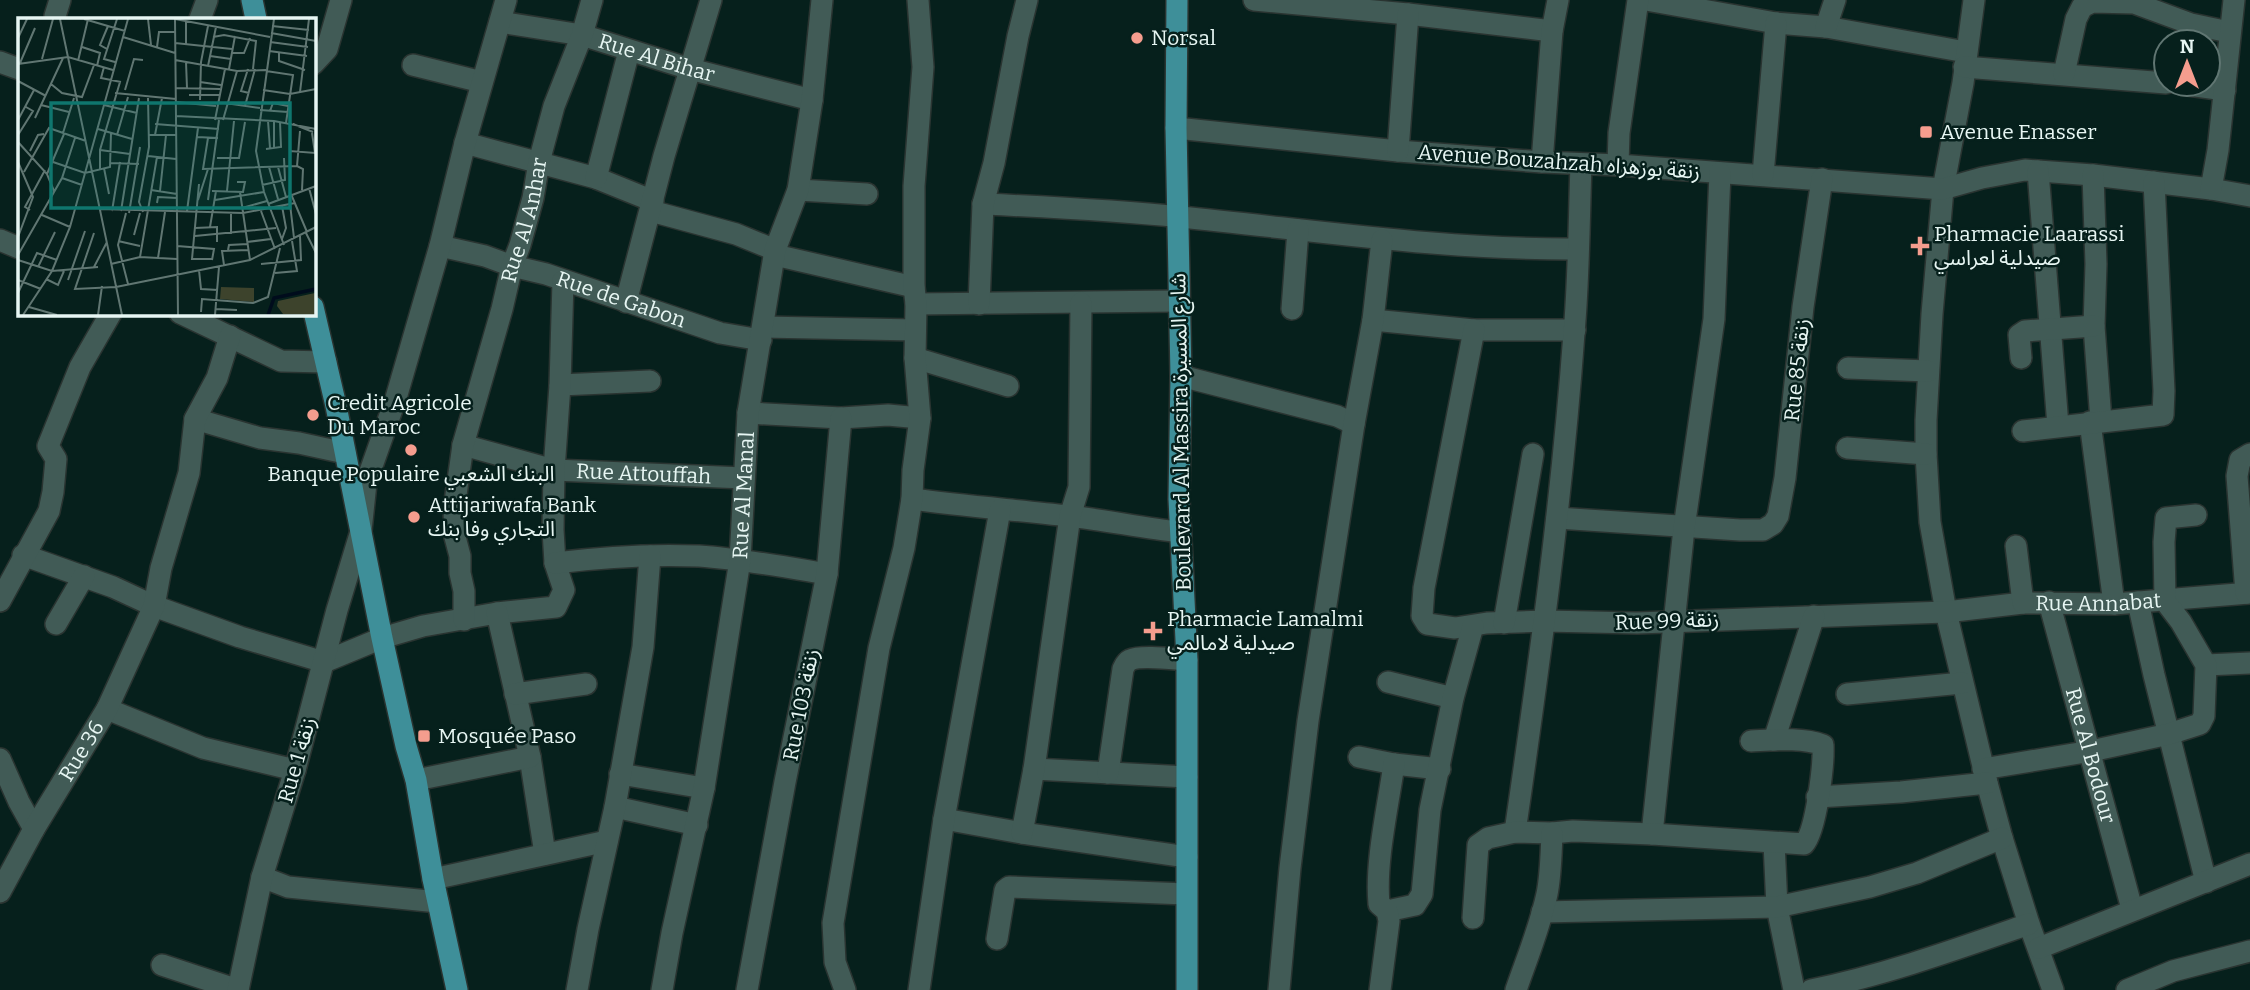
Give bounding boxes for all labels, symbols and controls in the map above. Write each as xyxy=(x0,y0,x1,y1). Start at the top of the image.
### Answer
inset map xyxy=(18,18,315,315)
place label: Norsal xyxy=(1151,25,1216,51)
street label: Rue Al Bihar xyxy=(595,28,717,88)
north arrow xyxy=(2152,28,2222,98)
marker: Norsal xyxy=(1129,30,1145,46)
text: N xyxy=(2180,35,2195,58)
place label: Avenue Enasser xyxy=(1940,119,2096,145)
marker: Avenue Enasser xyxy=(1918,124,1934,140)
street label: Avenue Bouzahzah زنقة بوزهزاه xyxy=(1417,139,1701,185)
street label: Rue Al Anhar xyxy=(496,156,553,285)
place label: Pharmacie Laarassi صيدلية لعراسي xyxy=(1934,221,2125,274)
marker: Pharmacie Laarassi صيدلية لعراسي xyxy=(1912,238,1928,254)
street label: Rue de Gabon xyxy=(553,265,689,333)
street label: Boulevard Al Massira شارع المسيرة xyxy=(1165,273,1199,591)
street label: Rue 85 زنقة xyxy=(1779,317,1815,423)
place label: Credit Agricole Du Maroc xyxy=(327,390,472,440)
marker: Credit Agricole Du Maroc xyxy=(305,407,321,423)
street label: Rue Al Manal xyxy=(727,431,760,560)
marker: Banque Populaire البنك الشعبي xyxy=(403,442,419,458)
street label: Rue Attouffah xyxy=(575,458,712,490)
place label: Banque Populaire البنك الشعبي xyxy=(268,461,554,490)
place label: Attijariwafa Bank التجاري وفا بنك xyxy=(428,492,596,545)
marker: Attijariwafa Bank التجاري وفا بنك xyxy=(406,509,422,525)
street label: Rue Annabat xyxy=(2035,587,2163,617)
place label: Pharmacie Lamalmi صيدلية لامالمي xyxy=(1167,606,1363,659)
street label: Rue 99 زنقة xyxy=(1614,606,1720,636)
marker: Pharmacie Lamalmi صيدلية لامالمي xyxy=(1145,623,1161,639)
street label: Rue 103 زنقة xyxy=(777,647,825,763)
street label: Rue Al Bodour xyxy=(2060,685,2121,826)
street label: Rue 1 زنقة xyxy=(272,714,322,806)
street label: Rue 36 xyxy=(53,716,110,786)
place label: Mosquée Paso xyxy=(438,723,576,749)
marker: Mosquée Paso xyxy=(416,728,432,744)

